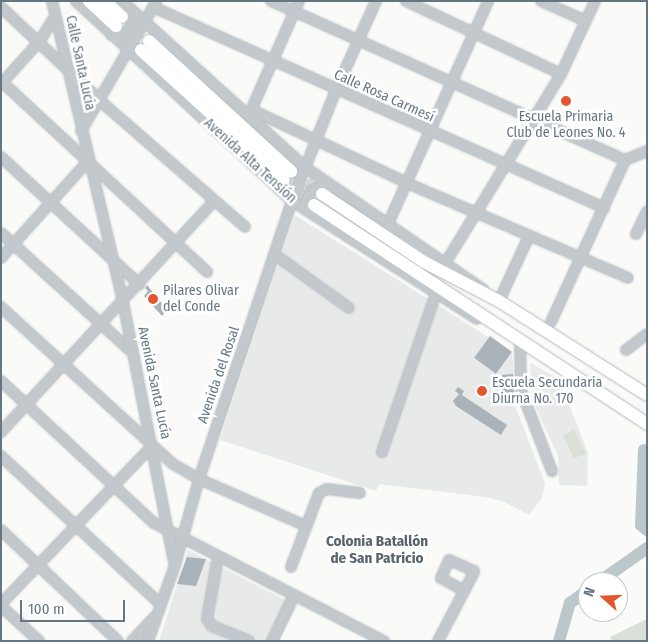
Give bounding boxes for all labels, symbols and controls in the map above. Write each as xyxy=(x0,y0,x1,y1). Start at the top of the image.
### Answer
street label: Calle Santa Lucía xyxy=(62,14,98,112)
street label: Calle Rosa Carmesí xyxy=(331,66,437,126)
marker: Escuela Primaria Club de Leones No. 4 xyxy=(560,95,572,107)
place label: Escuela Primaria Club de Leones No. 4 xyxy=(507,109,625,142)
street label: Avenida Alta Tensión xyxy=(200,115,300,207)
place label: Pilares Olivar del Conde xyxy=(163,283,239,316)
marker: Pilares Olivar del Conde xyxy=(147,293,159,305)
street label: Avenida del Rosal xyxy=(195,324,243,426)
street label: Avenida Santa Lucía xyxy=(134,325,174,441)
place label: Escuela Secundaria Diurna No. 170 xyxy=(492,375,602,408)
marker: Escuela Secundaria Diurna No. 170 xyxy=(476,385,488,397)
district label: Colonia Batallón de San Patricio xyxy=(326,532,428,567)
north arrow xyxy=(578,572,628,622)
text: N xyxy=(580,585,599,599)
scale bar xyxy=(22,590,128,622)
text: 100 m xyxy=(28,600,65,618)

